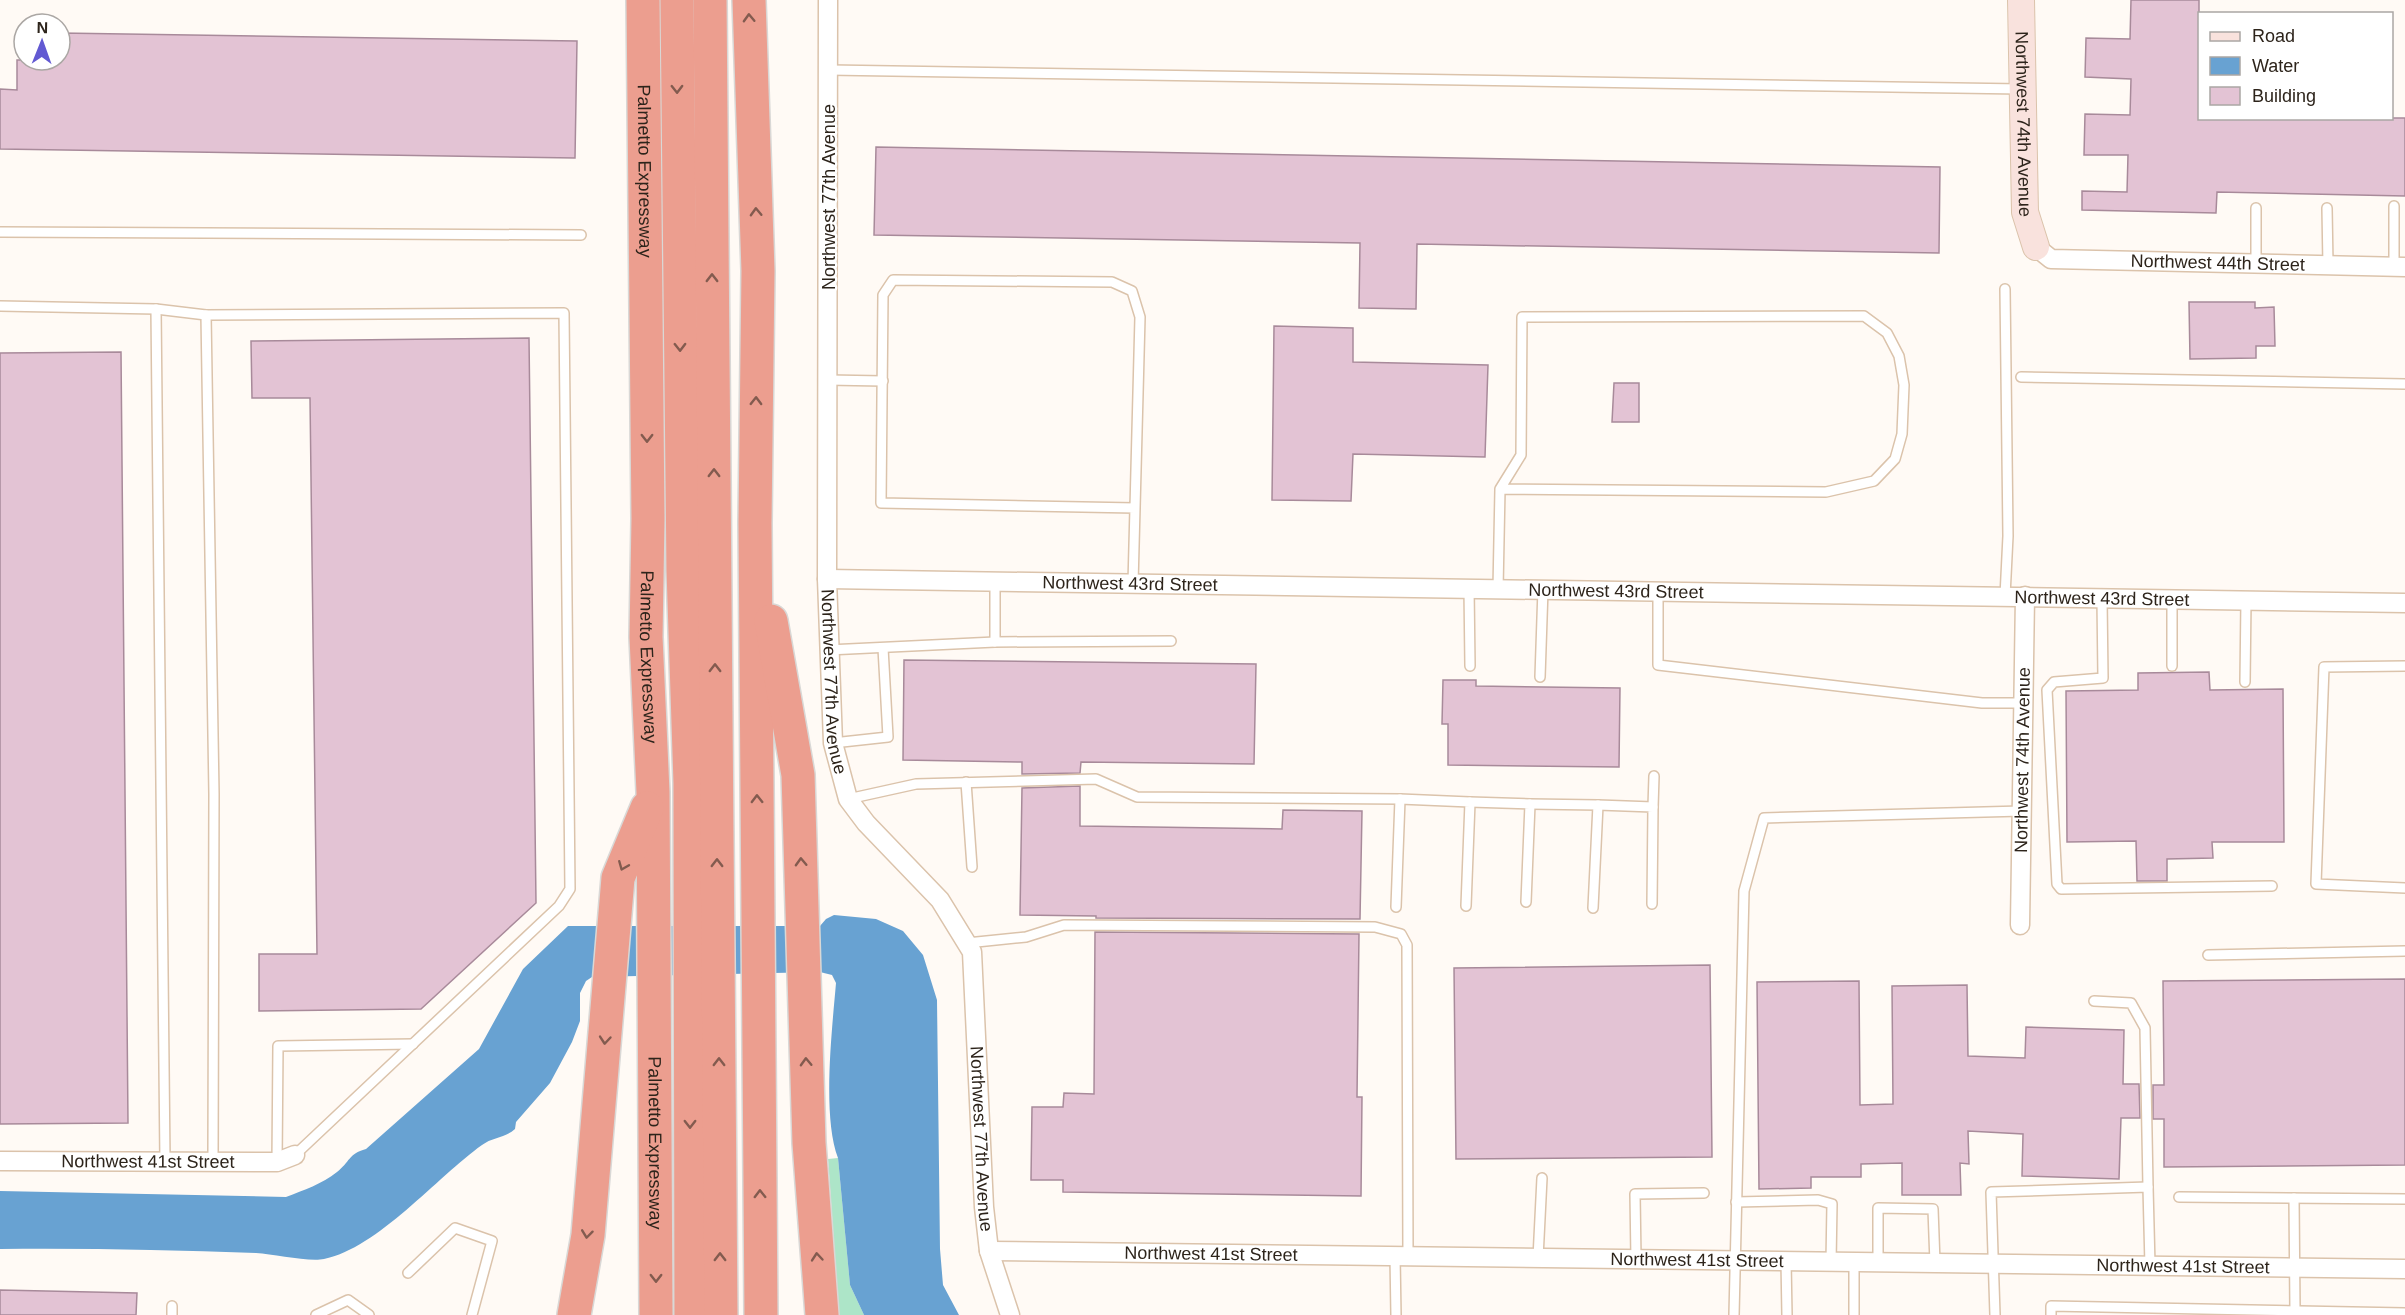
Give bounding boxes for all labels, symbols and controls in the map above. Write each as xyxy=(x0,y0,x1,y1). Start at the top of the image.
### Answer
north arrow xyxy=(12,12,72,72)
legend xyxy=(2198,12,2393,120)
one-way arrow xyxy=(743,13,755,22)
text: N xyxy=(36,19,48,36)
text: Road xyxy=(2252,26,2295,46)
street label: Northwest 74th Avenue xyxy=(2012,31,2035,217)
text: Water xyxy=(2252,56,2299,76)
street label: Palmetto Expressway xyxy=(634,84,655,258)
one-way arrow xyxy=(671,84,684,93)
text: Building xyxy=(2252,86,2316,106)
street label: Northwest 77th Avenue xyxy=(819,104,839,290)
one-way arrow xyxy=(749,208,762,217)
street label: Northwest 44th Street xyxy=(2130,251,2305,275)
one-way arrow xyxy=(706,273,718,282)
one-way arrow xyxy=(674,342,686,351)
one-way arrow xyxy=(750,397,762,406)
one-way arrow xyxy=(641,434,653,443)
one-way arrow xyxy=(708,468,720,477)
street label: Palmetto Expressway xyxy=(636,570,661,744)
street label: Northwest 43rd Street xyxy=(1042,572,1218,595)
street label: Northwest 43rd Street xyxy=(1528,580,1704,602)
street label: Northwest 43rd Street xyxy=(2014,587,2190,610)
street label: Northwest 77th Avenue xyxy=(817,589,851,776)
one-way arrow xyxy=(709,663,721,672)
street label: Northwest 74th Avenue xyxy=(2011,667,2034,853)
one-way arrow xyxy=(751,794,763,803)
one-way arrow xyxy=(711,858,723,867)
one-way arrow xyxy=(794,858,807,867)
one-way arrow xyxy=(618,860,630,871)
one-way arrow xyxy=(599,1036,612,1045)
street label: Northwest 77th Avenue xyxy=(966,1046,997,1233)
street label: Palmetto Expressway xyxy=(645,1056,666,1229)
one-way arrow xyxy=(713,1057,725,1066)
one-way arrow xyxy=(800,1058,813,1067)
one-way arrow xyxy=(684,1119,696,1128)
street label: Northwest 41st Street xyxy=(61,1151,235,1172)
one-way arrow xyxy=(754,1189,766,1198)
one-way arrow xyxy=(582,1230,594,1239)
street label: Northwest 41st Street xyxy=(1124,1243,1298,1265)
street label: Northwest 41st Street xyxy=(1610,1249,1784,1271)
one-way arrow xyxy=(714,1252,726,1261)
one-way arrow xyxy=(811,1252,824,1261)
street label: Northwest 41st Street xyxy=(2096,1255,2270,1277)
one-way arrow xyxy=(650,1273,662,1282)

